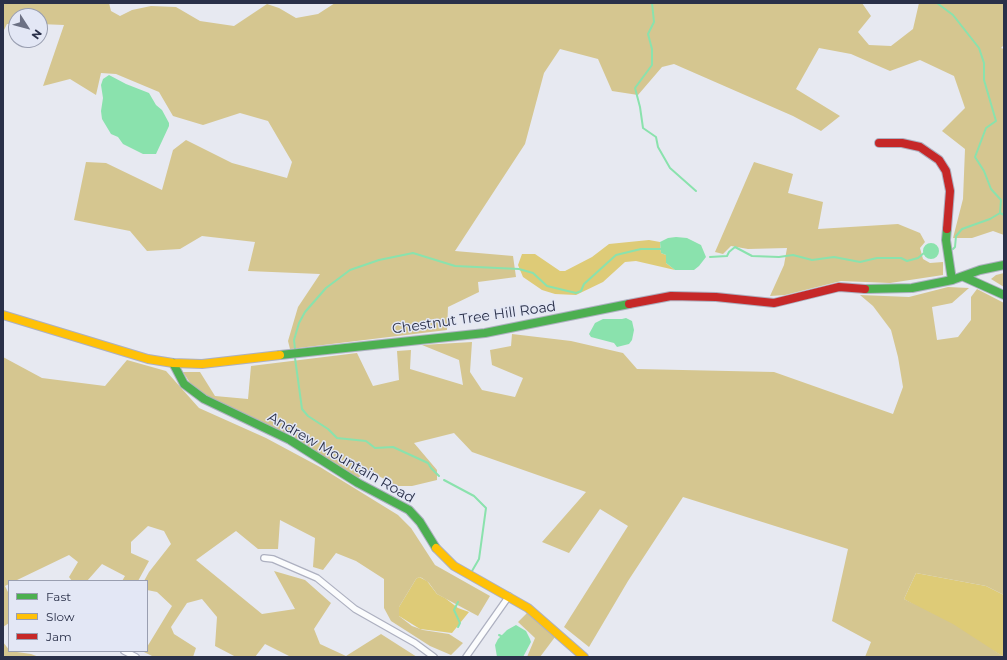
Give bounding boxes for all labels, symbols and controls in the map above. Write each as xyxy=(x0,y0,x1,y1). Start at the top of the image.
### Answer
north arrow xyxy=(8,8,48,48)
text: N xyxy=(29,27,45,42)
street label: Chestnut Tree Hill Road xyxy=(391,298,557,338)
street label: Andrew Mountain Road xyxy=(265,409,417,507)
legend xyxy=(8,580,148,652)
text: Fast xyxy=(46,589,71,604)
text: Slow xyxy=(46,609,75,624)
text: Jam xyxy=(46,629,72,644)

